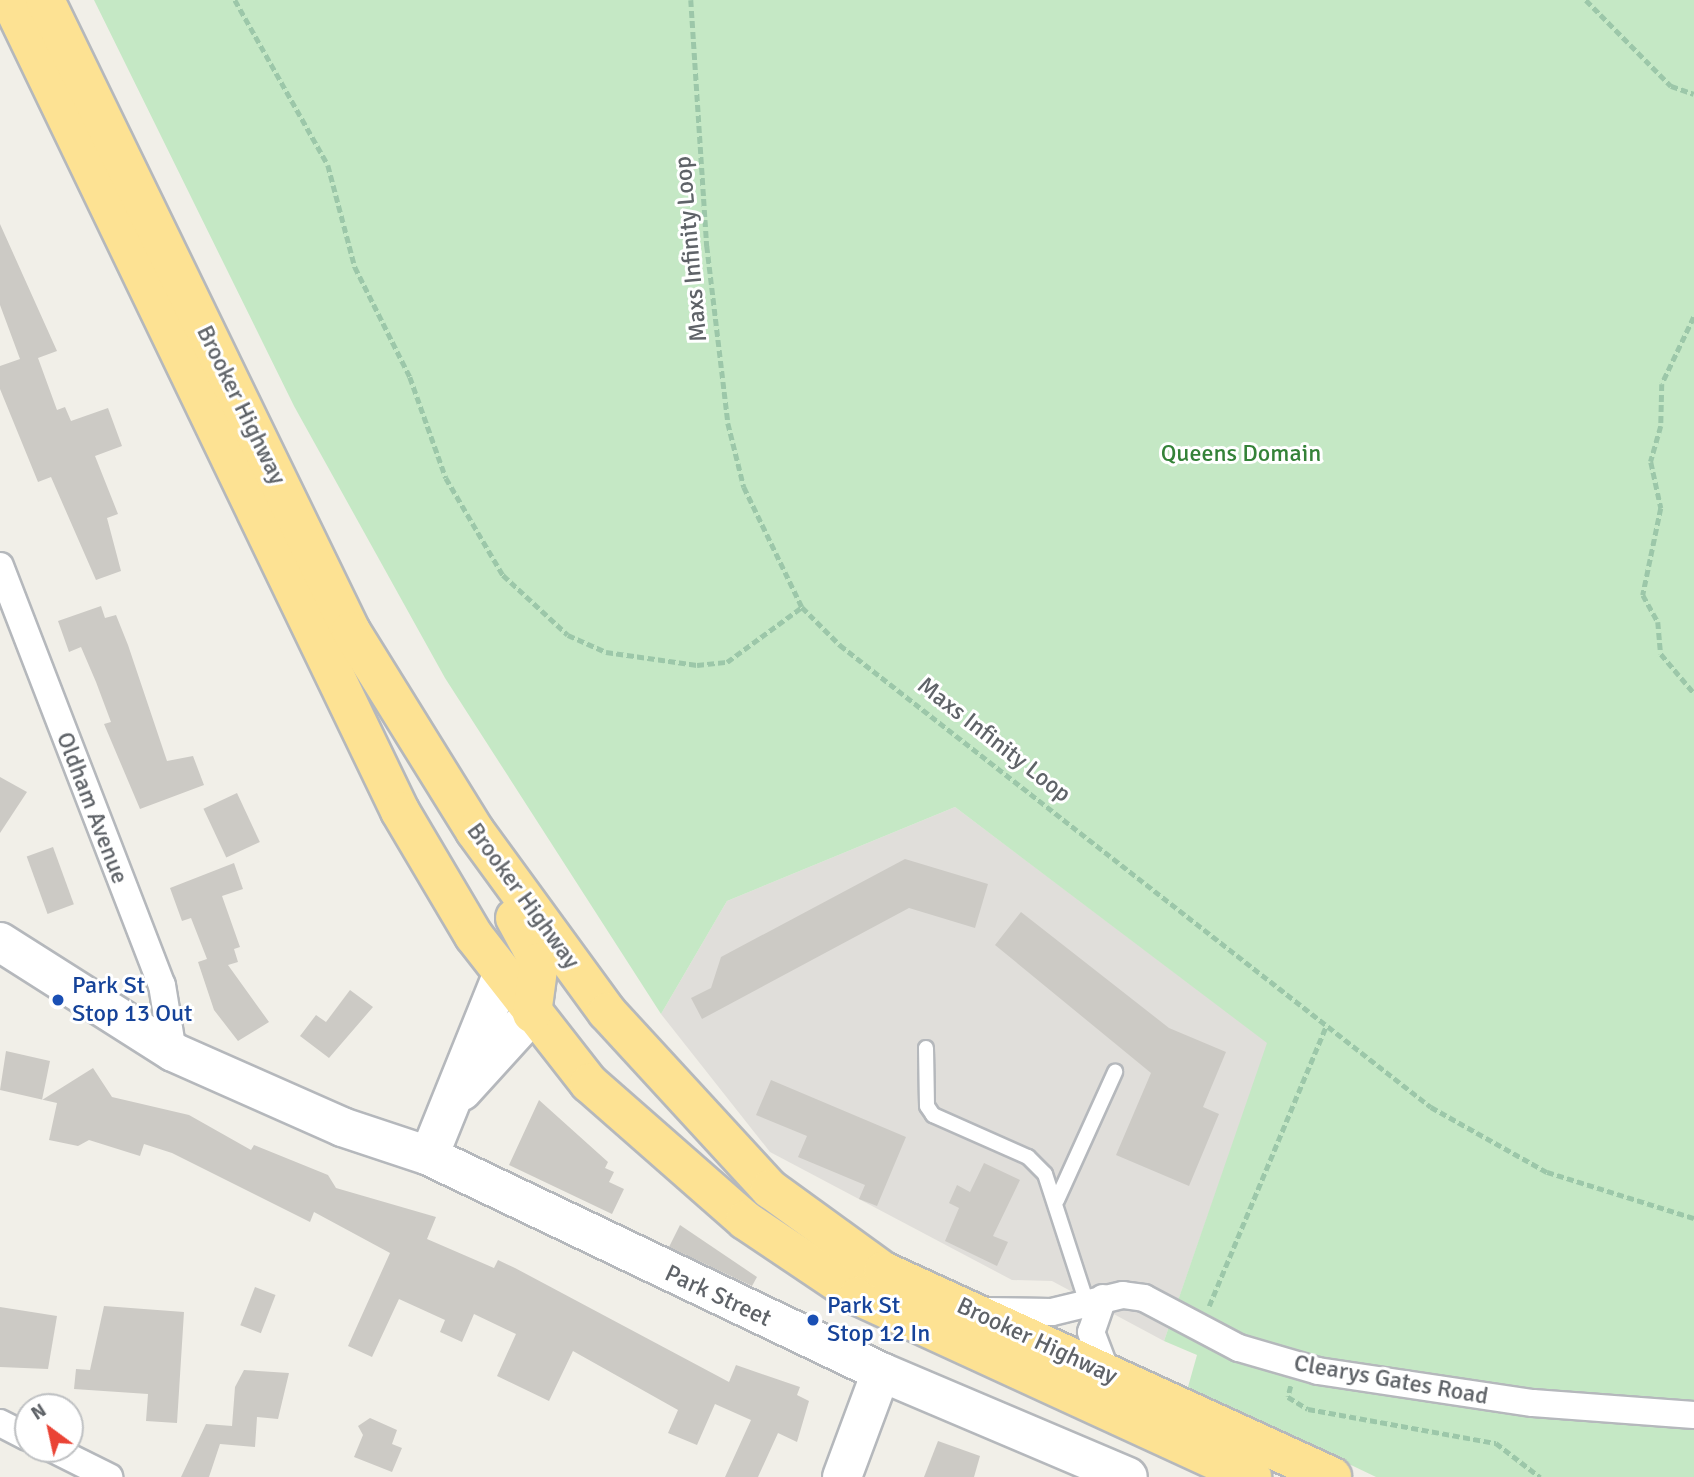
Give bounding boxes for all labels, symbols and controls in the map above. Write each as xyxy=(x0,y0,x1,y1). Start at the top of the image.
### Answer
street label: Maxs Infinity Loop xyxy=(669,155,713,343)
street label: Brooker Highway xyxy=(190,321,292,489)
park label: Queens Domain xyxy=(1161,440,1321,468)
street label: Maxs Infinity Loop xyxy=(912,671,1076,809)
street label: Oldham Avenue xyxy=(50,728,134,888)
street label: Brooker Highway xyxy=(460,817,586,975)
place label: Park St Stop 13 Out xyxy=(72,972,193,1028)
marker: Park St Stop 13 Out xyxy=(50,992,66,1008)
street label: Park Street xyxy=(660,1259,776,1333)
street label: Brooker Highway xyxy=(952,1291,1122,1391)
place label: Park St Stop 12 In xyxy=(827,1292,930,1348)
marker: Park St Stop 12 In xyxy=(805,1312,821,1328)
street label: Clearys Gates Road xyxy=(1292,1349,1490,1411)
north arrow xyxy=(14,1393,84,1463)
text: N xyxy=(27,1398,51,1426)

